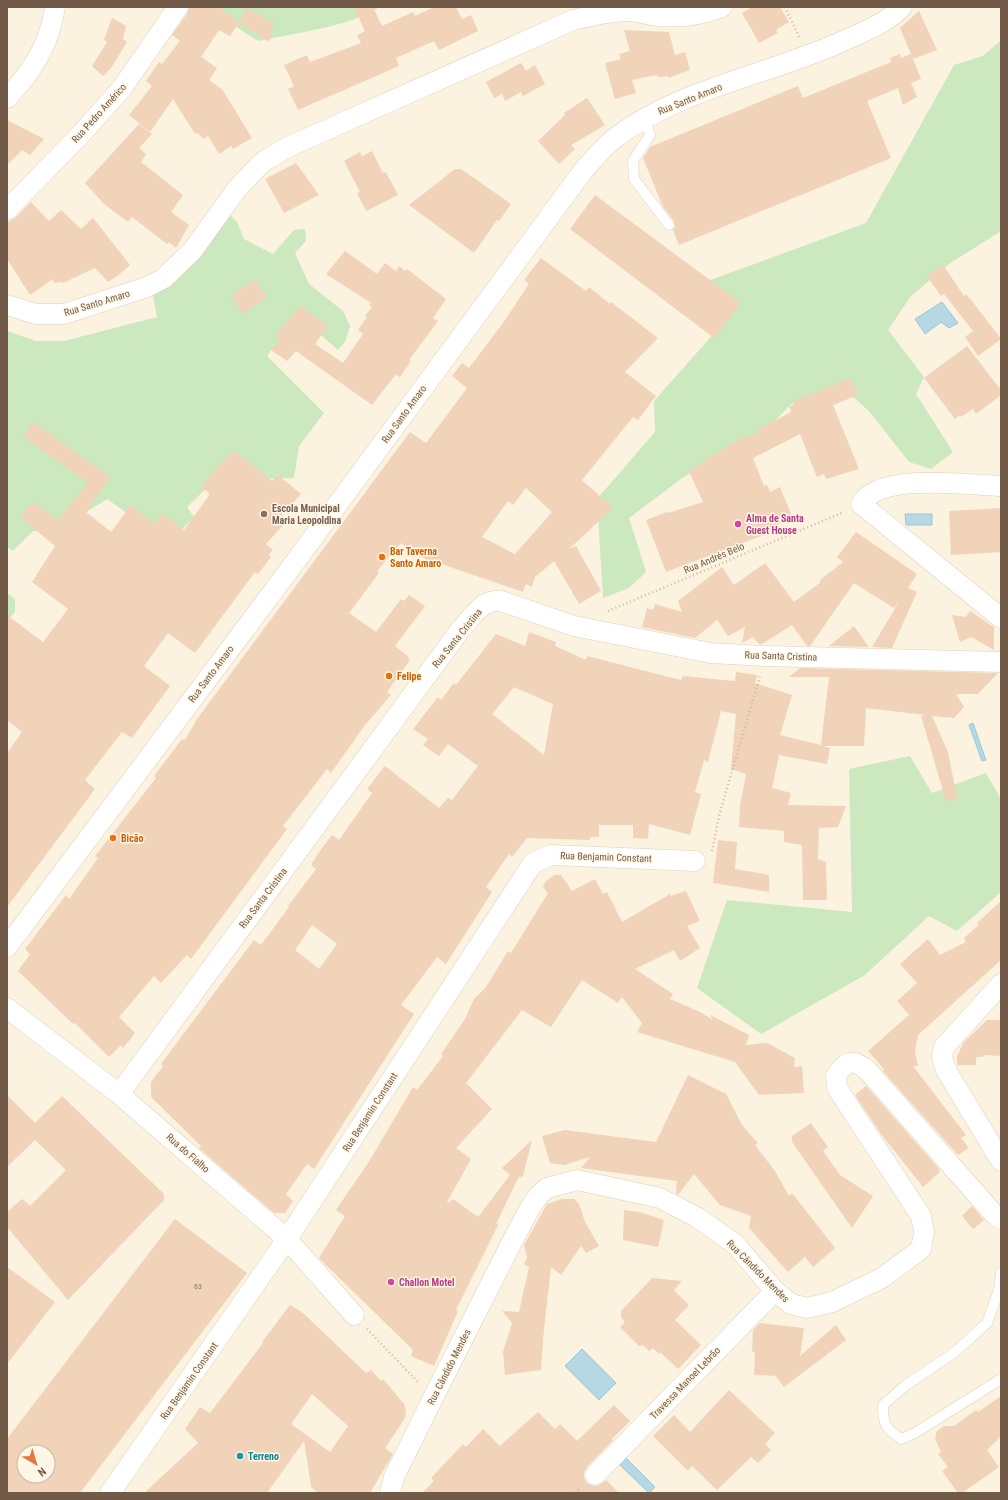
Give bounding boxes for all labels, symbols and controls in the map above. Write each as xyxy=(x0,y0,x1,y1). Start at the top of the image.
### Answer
street label: Rua Pedro Américo xyxy=(70,81,128,145)
street label: Rua Santo Amaro xyxy=(656,81,724,117)
street label: Rua Santo Amaro xyxy=(63,288,131,318)
street label: Rua Santo Amaro xyxy=(379,383,429,445)
place label: Escola Municipal Maria Leopoldina xyxy=(272,503,342,526)
marker: Escola Municipal Maria Leopoldina xyxy=(259,509,269,519)
place label: Alma de Santa Guest House xyxy=(746,513,804,536)
marker: Alma de Santa Guest House xyxy=(733,519,743,529)
street label: Rua Andrés Belo xyxy=(682,540,746,576)
place label: Bar Taverna Santo Amaro xyxy=(390,546,441,569)
marker: Bar Taverna Santo Amaro xyxy=(377,552,387,562)
street label: Rua Santa Cristina xyxy=(430,606,484,670)
street label: Rua Santo Amaro xyxy=(186,643,236,705)
street label: Rua Santa Cristina xyxy=(745,649,818,663)
marker: Felipe xyxy=(384,671,394,681)
place label: Felipe xyxy=(397,671,421,682)
marker: Bicão xyxy=(108,833,118,843)
place label: Bicão xyxy=(121,833,143,844)
street label: Rua Benjamin Constant xyxy=(560,850,652,864)
street label: Rua Santa Cristina xyxy=(237,866,289,930)
street label: Rua Benjamin Constant xyxy=(340,1070,400,1154)
street label: Rua do Fialho xyxy=(164,1131,212,1175)
street label: Rua Cândido Mendes xyxy=(725,1238,792,1305)
marker: Challon Motel xyxy=(386,1277,396,1287)
place label: Challon Motel xyxy=(399,1277,455,1288)
house number: 63 xyxy=(194,1282,202,1291)
street label: Rua Cândido Mendes xyxy=(425,1327,473,1407)
street label: Rua Benjamin Constant xyxy=(158,1340,220,1422)
street label: Travessa Manoel Lebrão xyxy=(648,1345,722,1421)
north arrow xyxy=(16,1444,56,1484)
marker: Terreno xyxy=(235,1451,245,1461)
place label: Terreno xyxy=(248,1451,279,1462)
text: N xyxy=(35,1464,49,1479)

